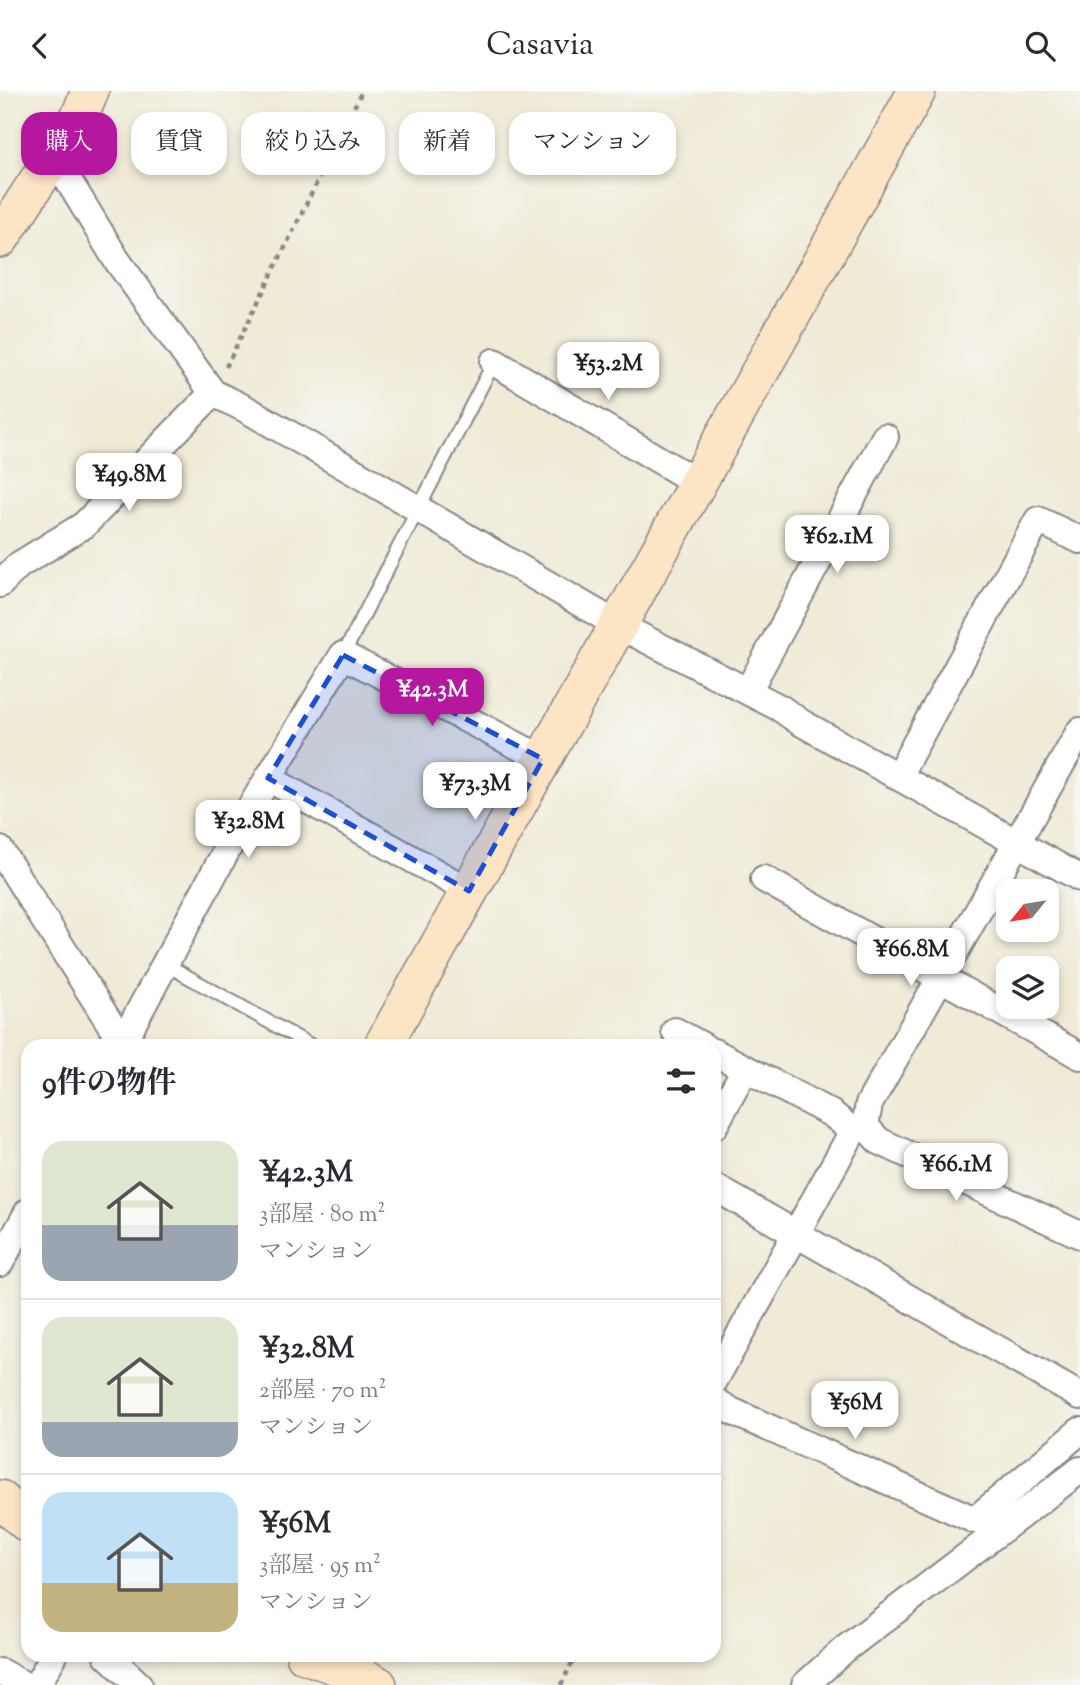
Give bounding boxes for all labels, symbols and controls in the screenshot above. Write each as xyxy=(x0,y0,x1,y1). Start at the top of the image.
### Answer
text: Casavia xyxy=(486,23,594,69)
icon: back xyxy=(21,27,59,65)
icon: search xyxy=(1021,27,1059,65)
chip: 購入 xyxy=(21,112,117,175)
chip: 賃貸 xyxy=(131,112,227,175)
chip: 絞り込み xyxy=(241,112,385,175)
chip: 新着 xyxy=(399,112,495,175)
chip: マンション xyxy=(509,112,676,175)
pin: ¥53.2M xyxy=(551,343,665,402)
text: ¥53.2M xyxy=(573,348,643,381)
pin: ¥49.8M xyxy=(72,453,186,513)
text: ¥49.8M xyxy=(92,459,166,492)
pin: ¥62.1M xyxy=(780,515,894,575)
text: ¥62.1M xyxy=(801,521,873,554)
pin: ¥42.3M xyxy=(375,669,489,728)
text: ¥42.3M xyxy=(396,674,468,707)
pin: ¥73.3M xyxy=(418,763,532,822)
text: ¥73.3M xyxy=(439,768,511,801)
pin: ¥32.8M xyxy=(191,801,305,860)
text: ¥32.8M xyxy=(211,806,285,839)
north arrow xyxy=(996,879,1059,941)
map controls xyxy=(996,879,1059,1019)
pin: ¥66.8M xyxy=(854,929,968,988)
text: ¥66.8M xyxy=(873,934,949,967)
button: layers xyxy=(996,956,1059,1019)
icon: filters xyxy=(662,1062,700,1100)
text: 9件の物件 xyxy=(42,1063,177,1106)
pin: ¥66.1M xyxy=(899,1143,1013,1203)
text: ¥66.1M xyxy=(920,1149,992,1182)
text: ¥42.3M xyxy=(259,1152,353,1195)
icon: home xyxy=(98,1169,182,1253)
text: 3部屋 · 80 m² xyxy=(259,1199,385,1232)
text: マンション xyxy=(259,1236,373,1269)
text: ¥32.8M xyxy=(259,1328,354,1371)
icon: home xyxy=(98,1345,182,1429)
text: 2部屋 · 70 m² xyxy=(259,1375,386,1408)
pin: ¥56M xyxy=(814,1381,896,1441)
text: ¥56M xyxy=(827,1387,883,1420)
text: マンション xyxy=(259,1412,373,1445)
text: ¥56M xyxy=(259,1503,331,1546)
icon: home xyxy=(98,1520,182,1604)
text: 3部屋 · 95 m² xyxy=(259,1550,381,1583)
text: マンション xyxy=(259,1587,373,1620)

